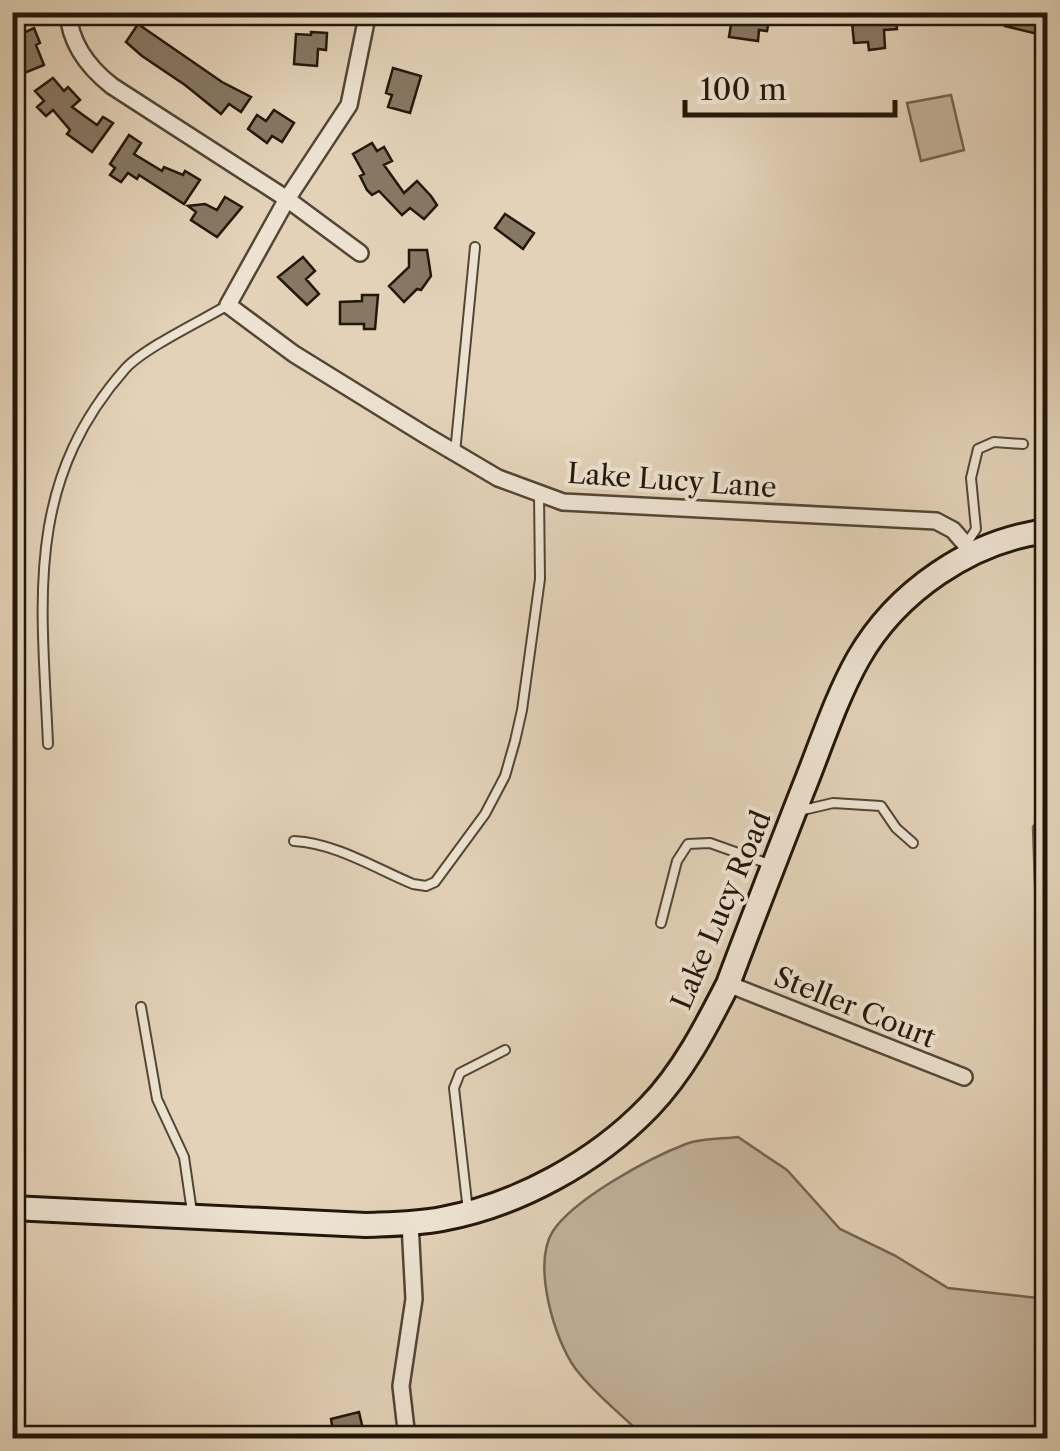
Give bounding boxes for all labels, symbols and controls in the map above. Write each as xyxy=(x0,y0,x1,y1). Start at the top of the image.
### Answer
scale bar xyxy=(685,55,895,117)
text: 100 m xyxy=(700,71,787,108)
street label: Lake Lucy Lane xyxy=(566,456,778,504)
street label: Lake Lucy Road xyxy=(664,805,778,1015)
street label: Steller Court xyxy=(769,959,941,1055)

